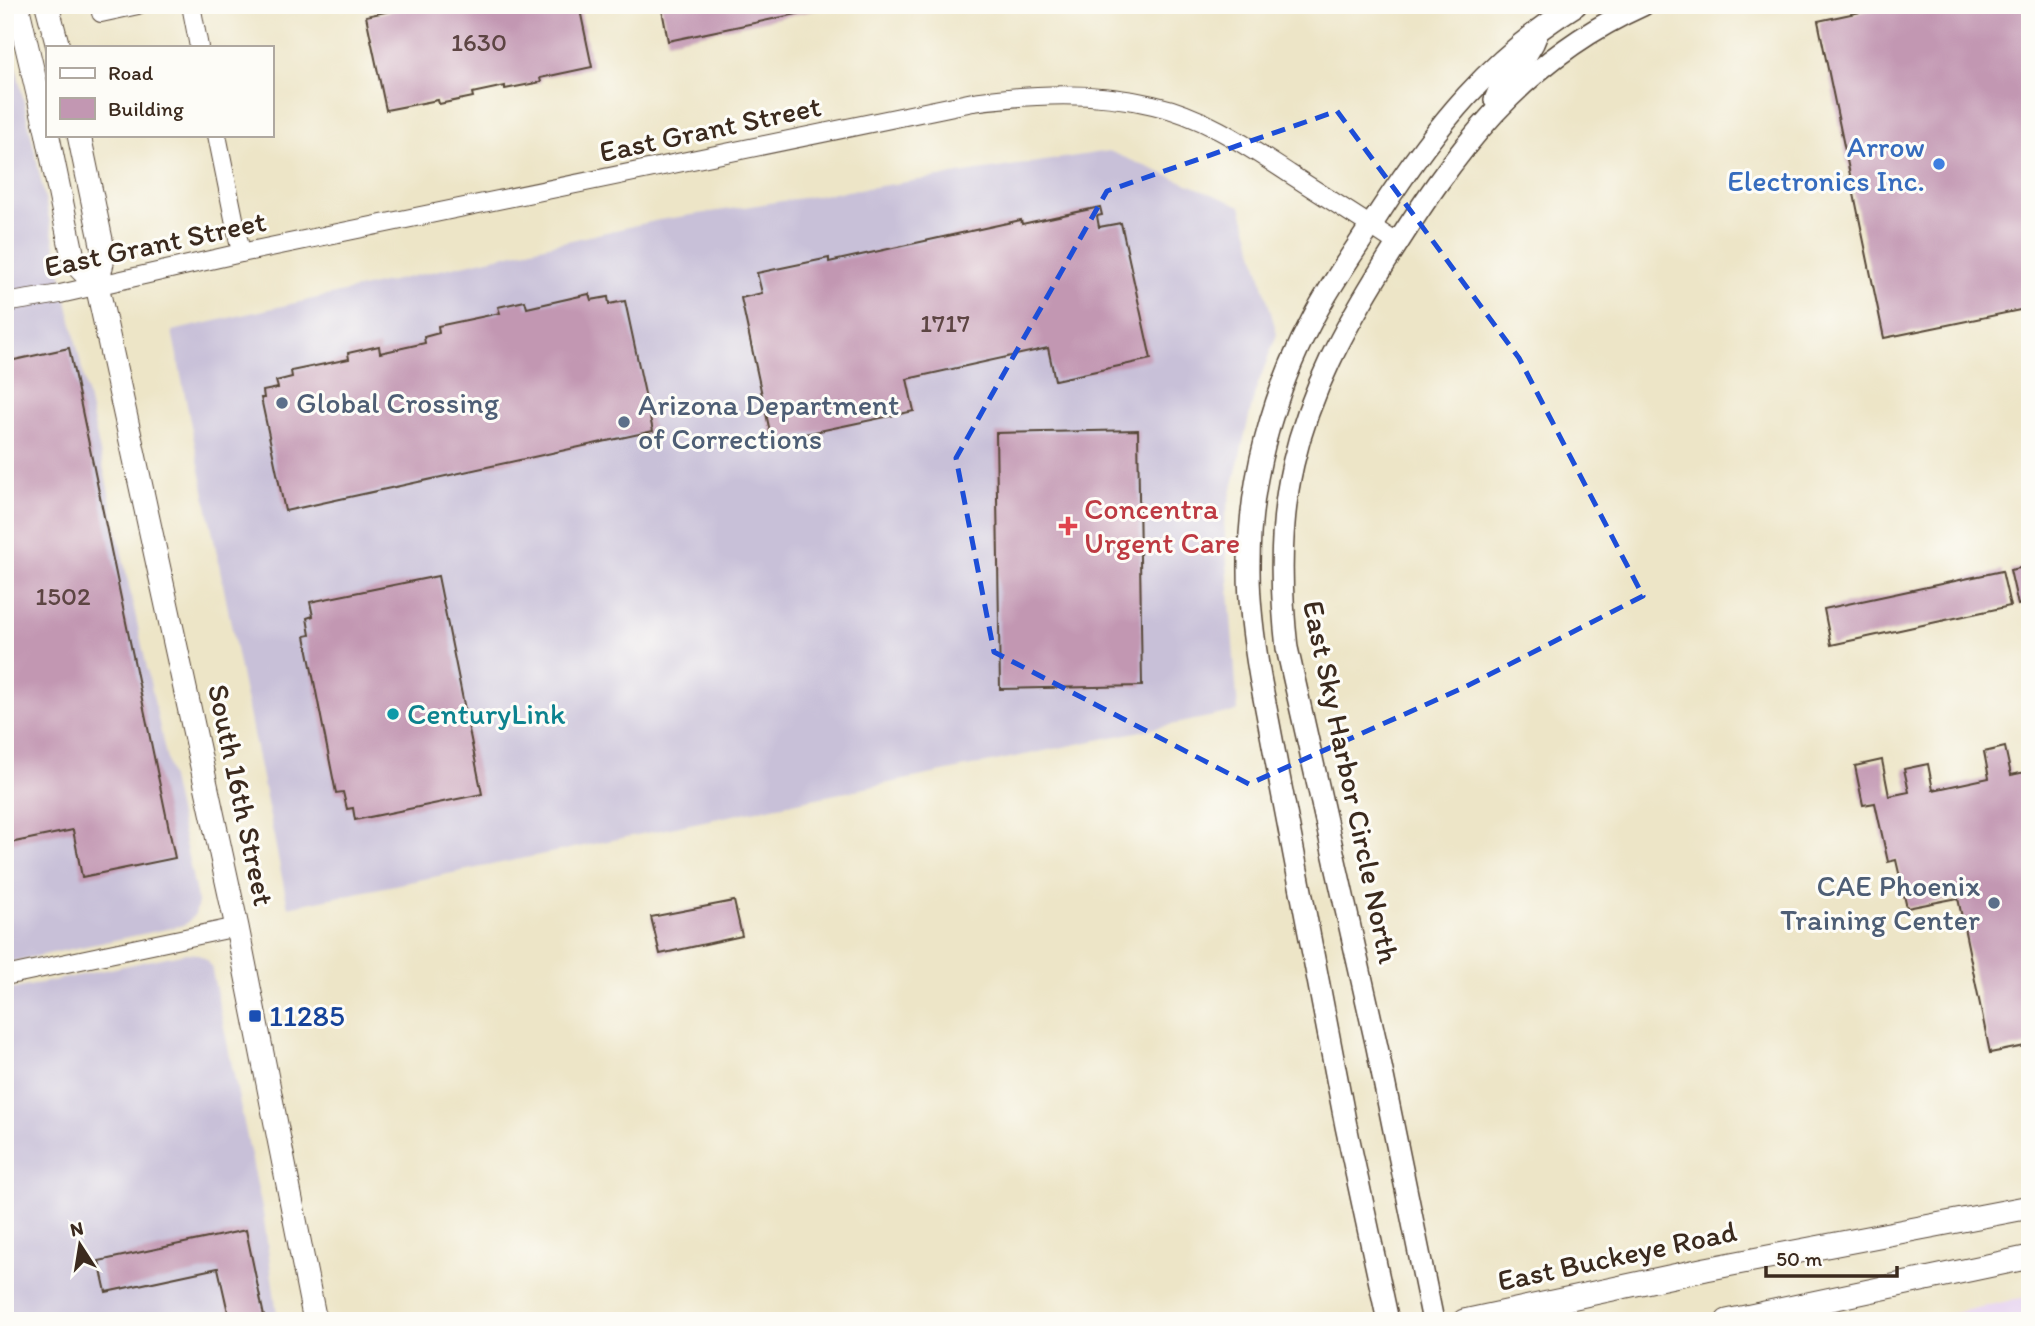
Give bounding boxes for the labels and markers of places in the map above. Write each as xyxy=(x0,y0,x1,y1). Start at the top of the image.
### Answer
place label: Arrow Electronics Inc. xyxy=(1727,128,1925,199)
marker: Arrow Electronics Inc. xyxy=(1931,156,1947,172)
place label: Global Crossing xyxy=(296,384,500,421)
place label: Arizona Department of Corrections xyxy=(638,386,899,457)
marker: Global Crossing xyxy=(274,395,290,411)
marker: Arizona Department of Corrections xyxy=(616,414,632,430)
place label: Concentra Urgent Care xyxy=(1084,490,1240,561)
marker: Concentra Urgent Care xyxy=(1058,516,1078,536)
place label: CenturyLink xyxy=(407,695,566,732)
marker: CenturyLink xyxy=(385,706,401,722)
place label: CAE Phoenix Training Center xyxy=(1780,867,1980,938)
marker: CAE Phoenix Training Center xyxy=(1986,895,2002,911)
place label: 11285 xyxy=(269,997,345,1034)
marker: 11285 xyxy=(247,1008,263,1024)

